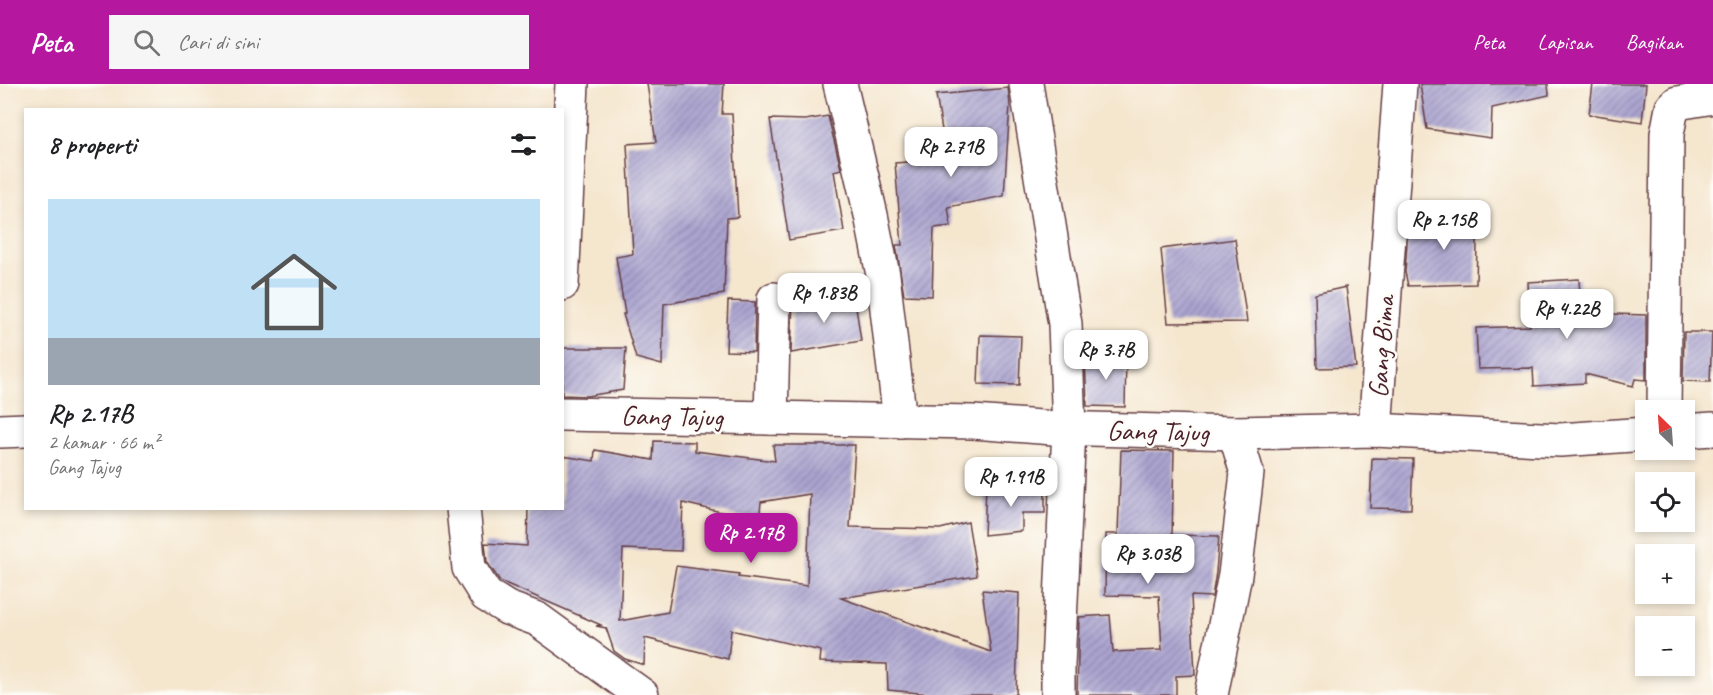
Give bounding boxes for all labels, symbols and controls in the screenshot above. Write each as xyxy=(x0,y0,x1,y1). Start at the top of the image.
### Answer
search box xyxy=(109,15,529,69)
text: Peta xyxy=(30,25,73,60)
icon: search xyxy=(130,26,163,59)
text: Cari di sini xyxy=(178,28,259,56)
text: Peta xyxy=(1473,29,1505,55)
text: Lapisan xyxy=(1538,29,1593,55)
text: Bagikan xyxy=(1626,29,1683,55)
pin: Rp 2.71B xyxy=(889,127,1013,178)
text: 8 properti xyxy=(48,128,136,161)
icon: filters xyxy=(507,128,540,161)
text: Rp 2.71B xyxy=(918,134,984,159)
pin: Rp 2.15B xyxy=(1382,200,1506,251)
text: Rp 2.15B xyxy=(1412,207,1476,232)
icon: home xyxy=(240,238,348,346)
pin: Rp 1.83B xyxy=(762,273,886,324)
text: Rp 1.83B xyxy=(791,280,857,305)
pin: Rp 4.22B xyxy=(1505,289,1629,340)
street label: Gang Bima xyxy=(1360,292,1402,399)
text: Rp 4.22B xyxy=(1534,296,1600,321)
pin: Rp 3.7B xyxy=(1051,330,1161,381)
text: Rp 3.7B xyxy=(1078,337,1134,362)
text: Rp 2.17B xyxy=(48,397,133,430)
street label: Gang Tajug xyxy=(621,398,724,434)
north arrow xyxy=(1635,400,1695,460)
map controls xyxy=(1635,400,1695,676)
street label: Gang Tajug xyxy=(1107,413,1210,449)
text: 2 kamar · 66 m² xyxy=(48,430,159,455)
text: Gang Tajug xyxy=(48,455,121,480)
pin: Rp 1.91B xyxy=(949,457,1073,508)
text: Rp 1.91B xyxy=(979,464,1043,489)
button: locate xyxy=(1635,472,1695,532)
pin: Rp 2.17B xyxy=(689,513,813,564)
text: Rp 2.17B xyxy=(718,520,784,545)
pin: Rp 3.03B xyxy=(1086,534,1210,585)
text: Rp 3.03B xyxy=(1115,541,1181,566)
button: + xyxy=(1635,544,1695,604)
button: − xyxy=(1635,616,1695,676)

